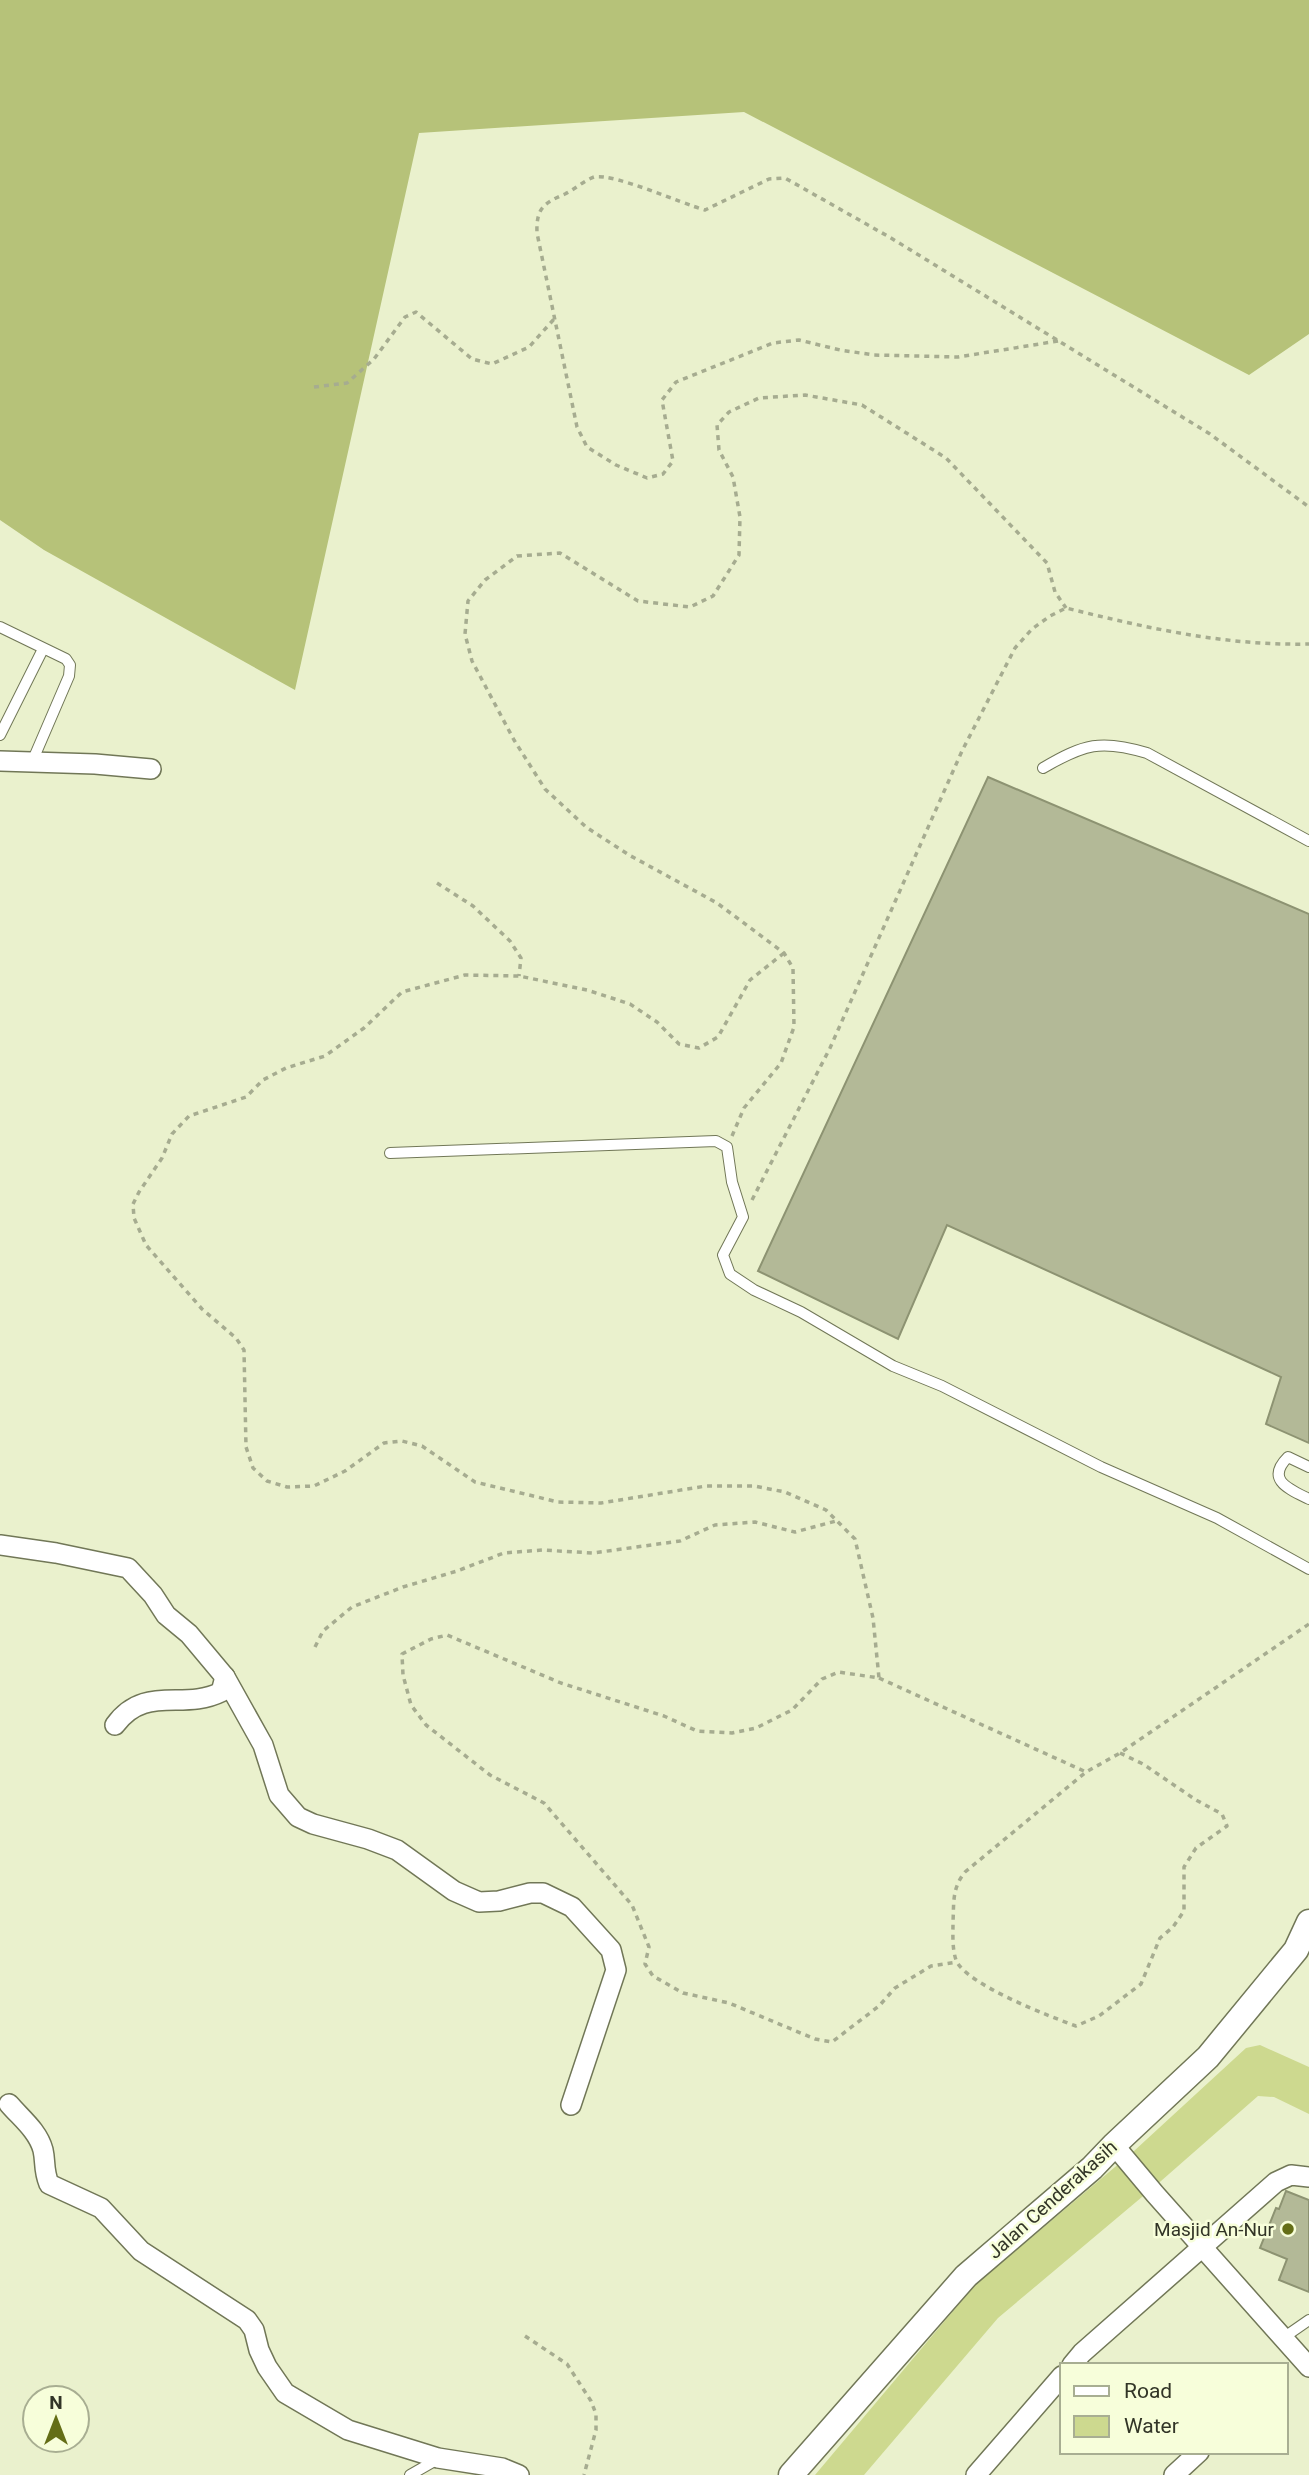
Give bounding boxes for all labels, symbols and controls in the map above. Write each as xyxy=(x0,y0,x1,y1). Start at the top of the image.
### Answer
street label: Jalan Cenderakasih xyxy=(983,2135,1122,2263)
place label: Masjid An-Nur xyxy=(1154,2218,1275,2241)
marker: Masjid An-Nur xyxy=(1280,2221,1296,2237)
legend xyxy=(1060,2363,1288,2454)
text: Road xyxy=(1124,2379,1172,2403)
north arrow xyxy=(21,2384,91,2454)
text: N xyxy=(49,2391,63,2414)
text: Water xyxy=(1124,2414,1179,2438)

